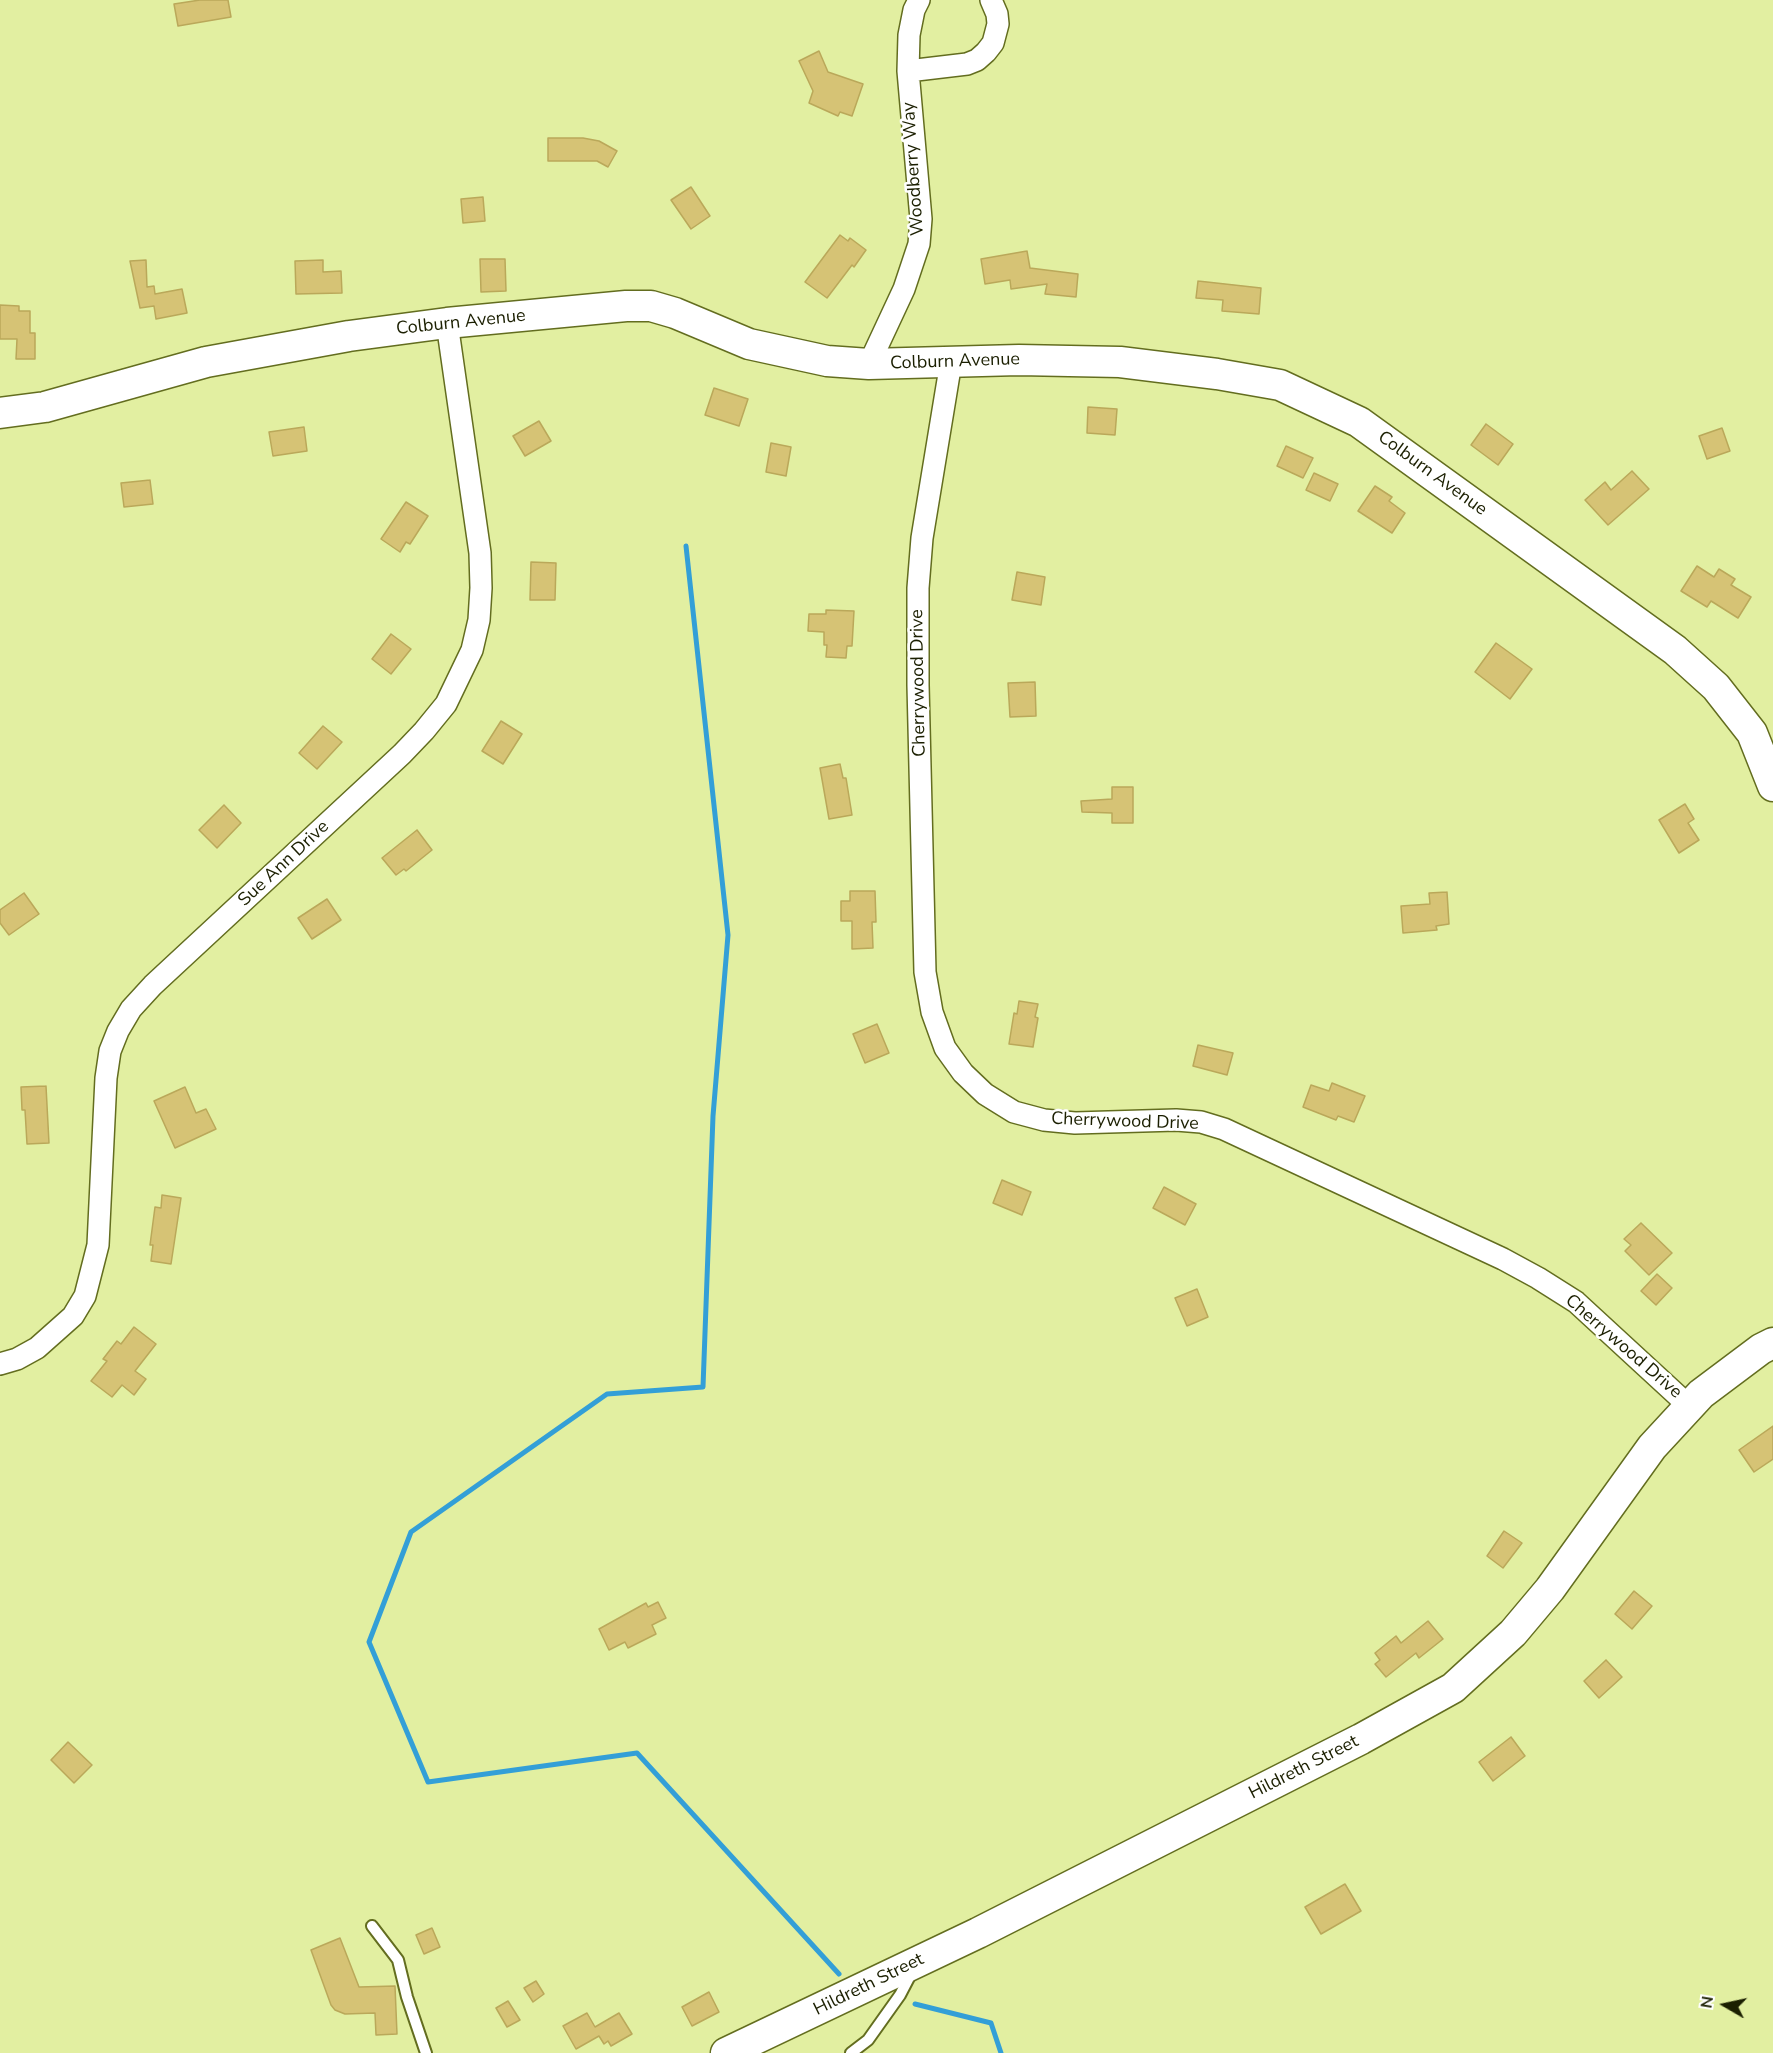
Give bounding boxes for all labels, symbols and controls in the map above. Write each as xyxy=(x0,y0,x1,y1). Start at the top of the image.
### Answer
street label: Woodberry Way xyxy=(899,101,929,237)
street label: Colburn Avenue xyxy=(395,305,527,341)
street label: Colburn Avenue xyxy=(890,349,1020,375)
street label: Colburn Avenue xyxy=(1373,427,1491,521)
street label: Cherrywood Drive xyxy=(907,609,931,757)
street label: Sue Ann Drive xyxy=(234,816,334,912)
street label: Cherrywood Drive xyxy=(1051,1109,1199,1135)
street label: Cherrywood Drive xyxy=(1560,1290,1686,1404)
street label: Hildreth Street xyxy=(1246,1731,1362,1805)
street label: Hildreth Street xyxy=(810,1949,928,2021)
north arrow xyxy=(1695,1975,1755,2035)
text: N xyxy=(1695,1995,1719,2010)

